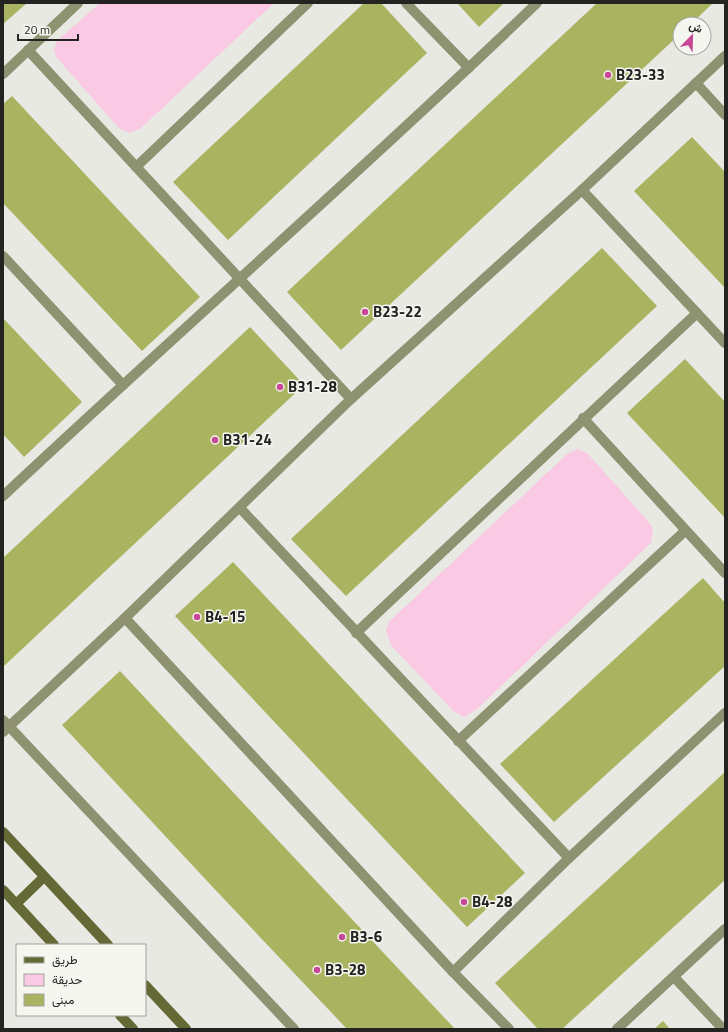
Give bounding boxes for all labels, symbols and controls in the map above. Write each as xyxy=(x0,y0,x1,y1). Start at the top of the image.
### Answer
scale bar xyxy=(18,16,78,42)
north arrow xyxy=(672,16,712,56)
text: ش xyxy=(687,17,705,37)
text: 20 m xyxy=(24,20,50,39)
place label: B23-33 xyxy=(616,63,665,86)
marker: B23-33 xyxy=(603,70,613,80)
place label: B23-22 xyxy=(373,300,422,323)
marker: B23-22 xyxy=(360,307,370,317)
place label: B31-28 xyxy=(288,375,337,398)
marker: B31-28 xyxy=(275,382,285,392)
place label: B31-24 xyxy=(223,428,272,451)
marker: B31-24 xyxy=(210,435,220,445)
place label: B4-15 xyxy=(205,605,245,628)
marker: B4-15 xyxy=(192,612,202,622)
place label: B4-28 xyxy=(472,890,512,913)
marker: B4-28 xyxy=(459,897,469,907)
place label: B3-6 xyxy=(350,925,382,948)
marker: B3-6 xyxy=(337,932,347,942)
legend xyxy=(16,944,146,1016)
text: طريق xyxy=(52,950,78,969)
place label: B3-28 xyxy=(325,958,365,981)
marker: B3-28 xyxy=(312,965,322,975)
text: حديقة xyxy=(52,970,82,989)
text: مبنى xyxy=(52,990,74,1009)

